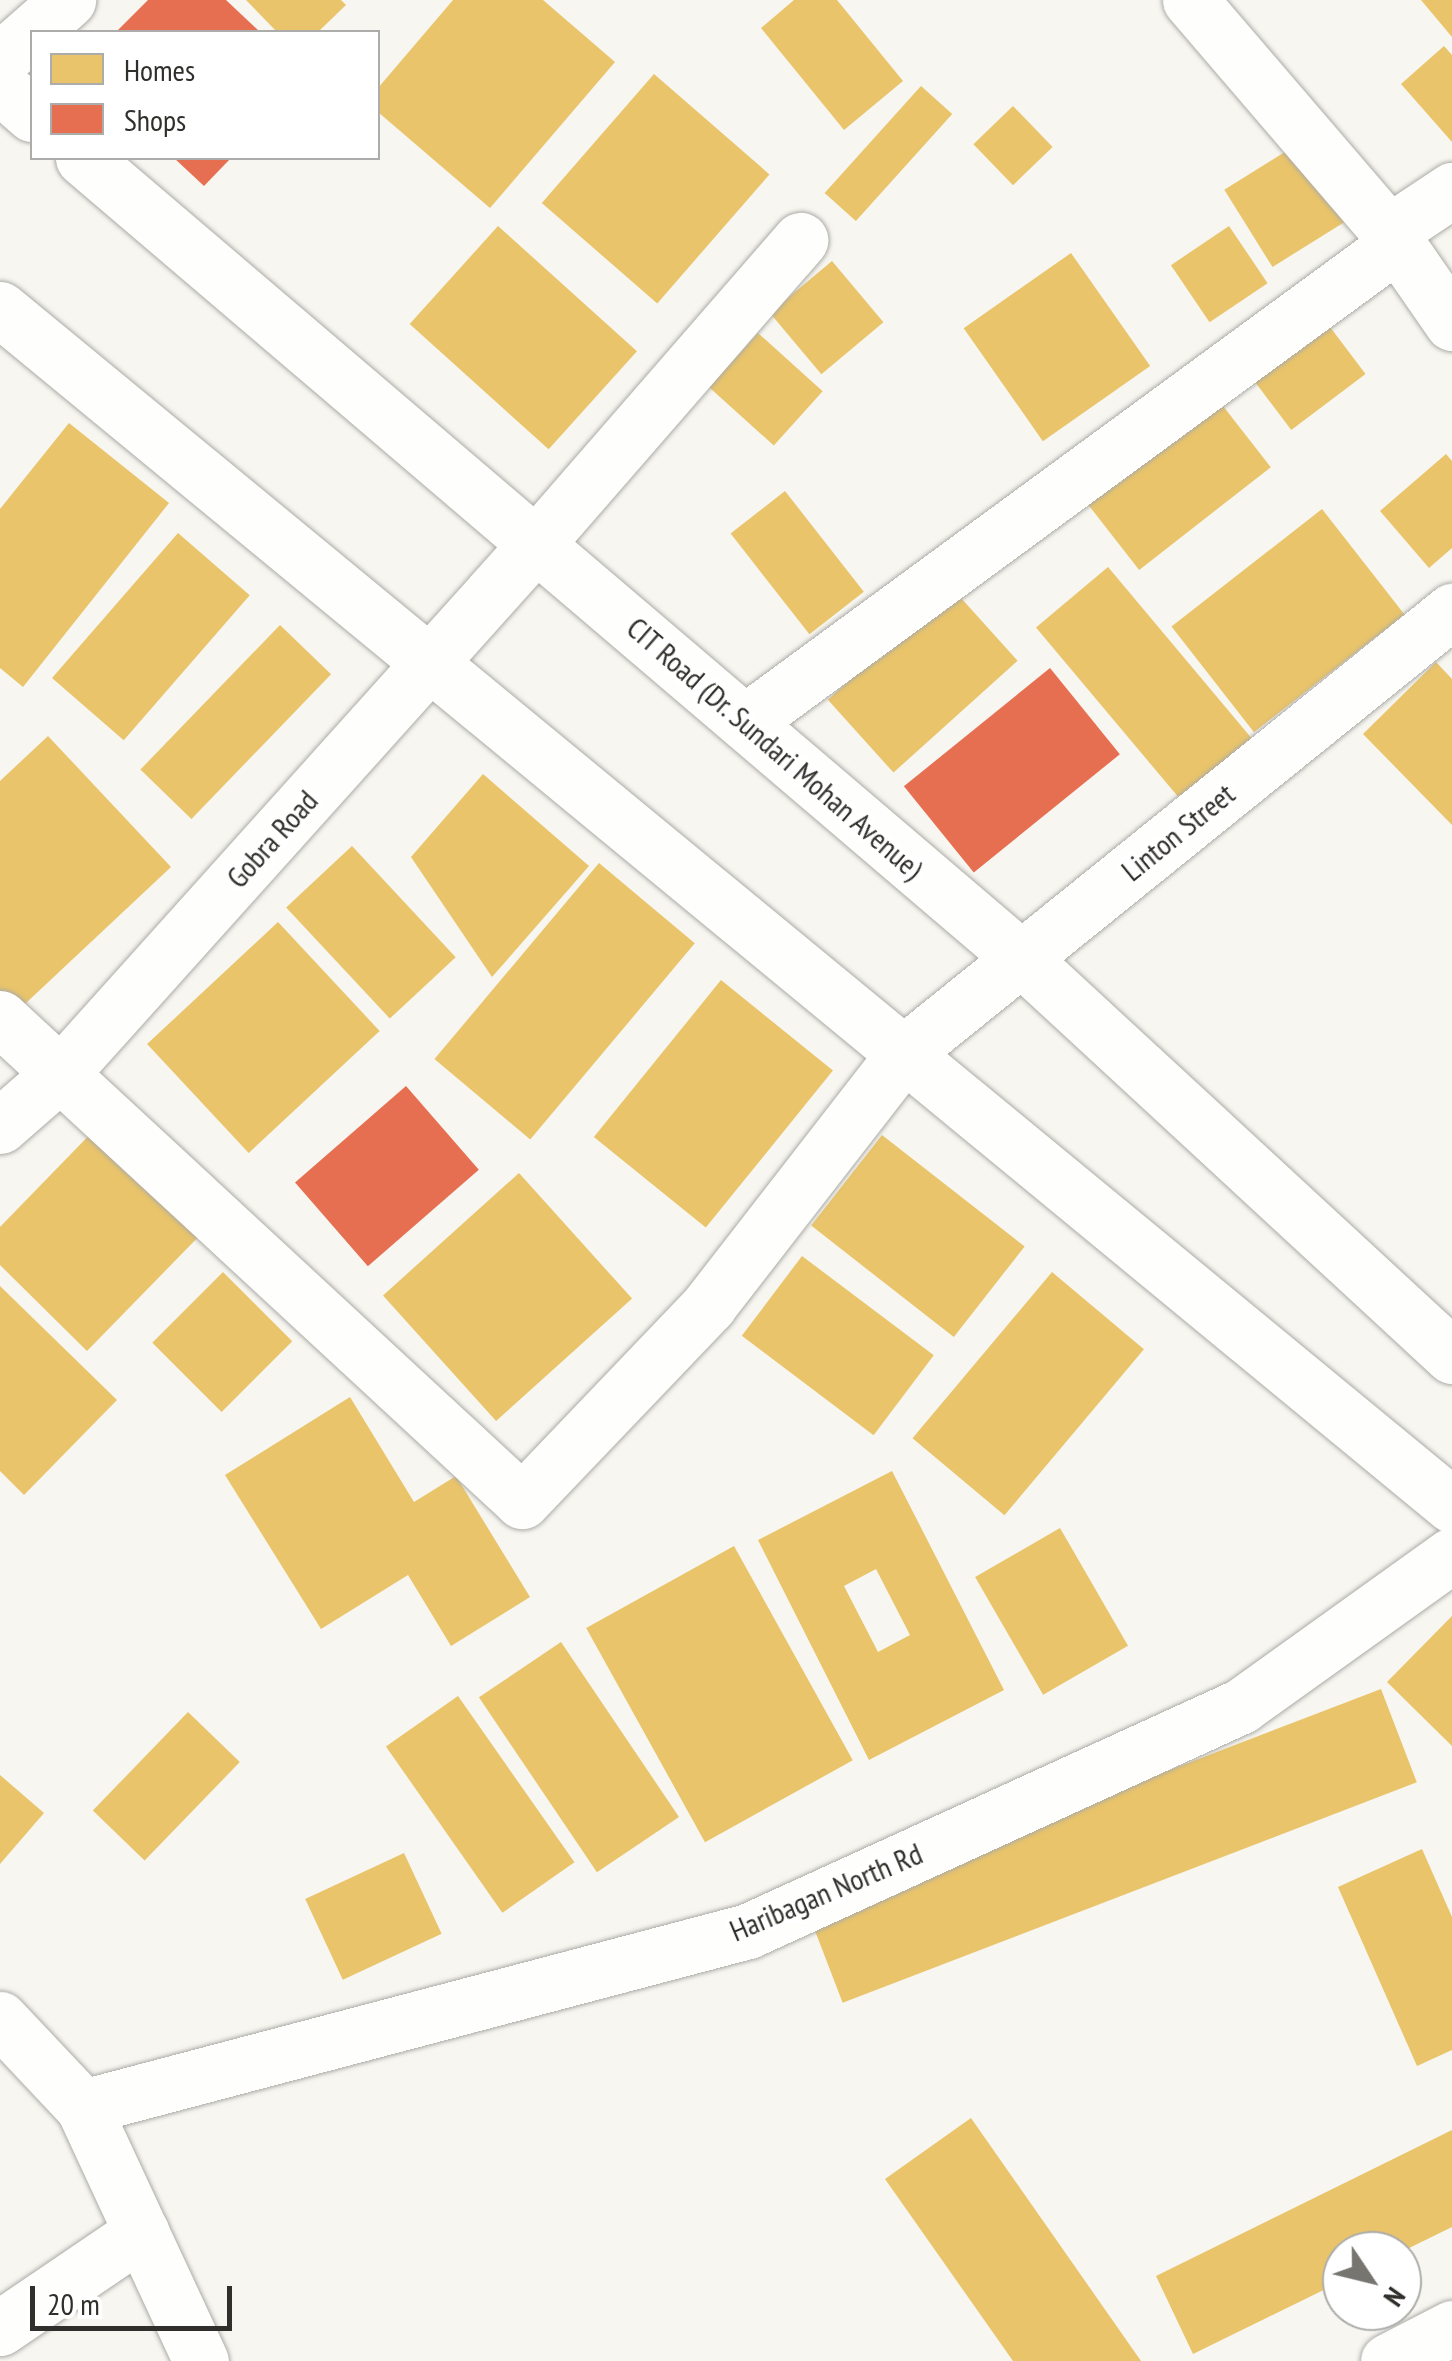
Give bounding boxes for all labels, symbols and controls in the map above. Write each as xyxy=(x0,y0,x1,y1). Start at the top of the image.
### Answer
legend xyxy=(30,30,380,160)
text: Homes xyxy=(124,50,195,89)
text: Shops xyxy=(124,100,186,139)
street label: CIT Road (Dr. Sundari Mohan Avenue) xyxy=(618,608,932,888)
street label: Linton Street xyxy=(1114,776,1242,888)
street label: Gobra Road xyxy=(219,783,325,895)
street label: Haribagan North Rd xyxy=(724,1835,928,1949)
north arrow xyxy=(1322,2231,1422,2331)
scale bar xyxy=(35,2266,238,2328)
text: N xyxy=(1376,2281,1415,2314)
text: 20 m xyxy=(47,2284,100,2323)

